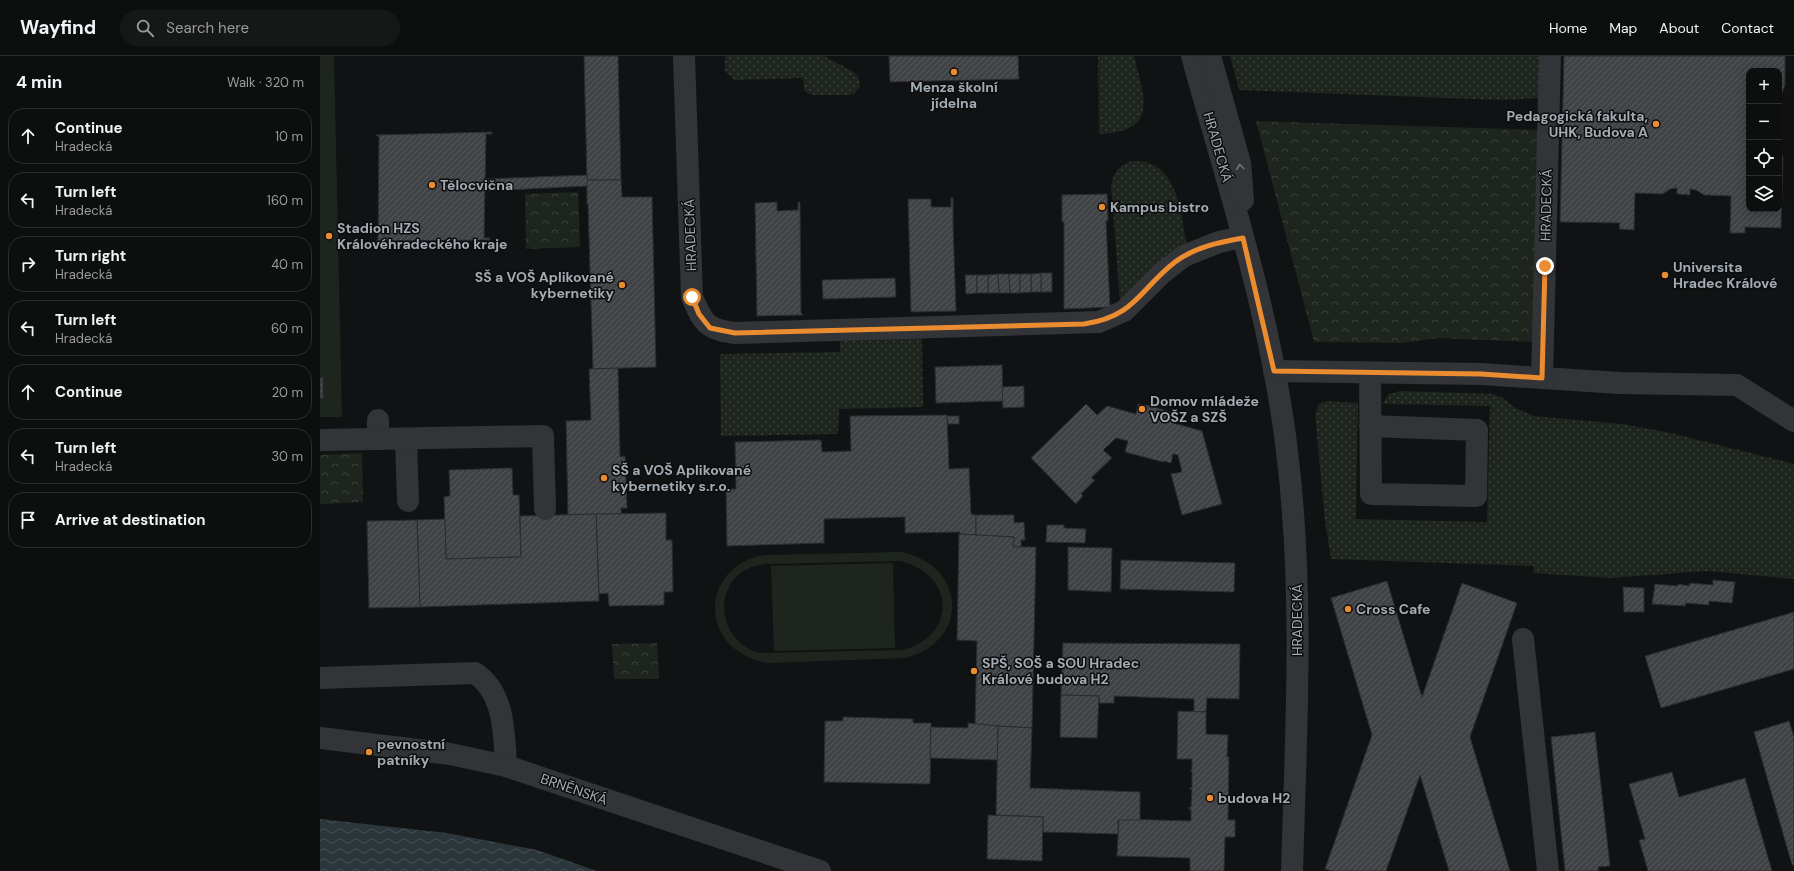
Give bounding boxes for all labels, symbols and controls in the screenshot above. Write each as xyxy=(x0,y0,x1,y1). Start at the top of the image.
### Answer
search box xyxy=(120,10,400,46)
text: Wayfind xyxy=(20,15,96,40)
icon: search xyxy=(134,17,156,39)
text: Search here xyxy=(166,18,249,38)
text: Home xyxy=(1549,19,1587,37)
text: Map xyxy=(1609,19,1637,37)
text: About xyxy=(1659,19,1699,37)
text: Contact xyxy=(1721,19,1774,37)
marker: Menza školní jídelna xyxy=(949,67,959,77)
map controls xyxy=(1746,68,1782,212)
button: + xyxy=(1746,68,1782,104)
text: 4 min xyxy=(16,71,62,93)
text: Walk · 320 m xyxy=(227,74,304,91)
place label: Menza školní jídelna xyxy=(910,78,998,112)
button: − xyxy=(1746,104,1782,140)
place label: Pedagogická fakulta, UHK, Budova A xyxy=(1507,107,1648,141)
street label: HRADECKÁ xyxy=(1199,110,1237,184)
text: Continue xyxy=(55,118,123,138)
marker: Pedagogická fakulta, UHK, Budova A xyxy=(1651,119,1661,129)
icon: ahead xyxy=(17,125,39,147)
text: 10 m xyxy=(275,128,303,145)
text: Hradecká xyxy=(55,138,112,155)
button: locate xyxy=(1746,140,1782,176)
one-way arrow xyxy=(1236,164,1245,170)
street label: HRADECKÁ xyxy=(1536,169,1556,241)
place label: Tělocvična xyxy=(440,176,513,194)
button: layers xyxy=(1746,176,1782,212)
marker: Tělocvična xyxy=(427,180,437,190)
text: Turn left xyxy=(55,182,116,202)
icon: left xyxy=(17,189,39,211)
text: 160 m xyxy=(267,192,303,209)
place label: Kampus bistro xyxy=(1110,198,1209,216)
street label: HRADECKÁ xyxy=(680,199,700,271)
text: Hradecká xyxy=(55,202,112,219)
marker: Kampus bistro xyxy=(1097,202,1107,212)
place label: Stadion HZS Královéhradeckého kraje xyxy=(337,219,507,253)
marker: Stadion HZS Královéhradeckého kraje xyxy=(324,231,334,241)
text: Turn right xyxy=(55,246,126,266)
icon: right xyxy=(17,253,39,275)
text: 40 m xyxy=(271,256,303,273)
route end xyxy=(1536,257,1554,275)
place label: Universita Hradec Králové xyxy=(1673,258,1777,292)
text: Hradecká xyxy=(55,266,112,283)
place label: SŠ a VOŠ Aplikované kybernetiky xyxy=(475,268,615,302)
marker: Universita Hradec Králové xyxy=(1660,270,1670,280)
marker: SŠ a VOŠ Aplikované kybernetiky xyxy=(617,280,627,290)
route start xyxy=(683,288,701,306)
text: Turn left xyxy=(55,310,116,330)
icon: left xyxy=(17,317,39,339)
text: 60 m xyxy=(271,320,303,337)
text: Hradecká xyxy=(55,330,112,347)
icon: ahead xyxy=(17,381,39,403)
text: Continue xyxy=(55,382,123,402)
text: 20 m xyxy=(272,384,303,401)
place label: Domov mládeže VOŠZ a SZŠ xyxy=(1150,392,1259,426)
marker: Domov mládeže VOŠZ a SZŠ xyxy=(1137,404,1147,414)
text: Turn left xyxy=(55,438,116,458)
icon: left xyxy=(17,445,39,467)
text: 30 m xyxy=(271,448,303,465)
text: Hradecká xyxy=(55,458,112,475)
place label: SŠ a VOŠ Aplikované kybernetiky s.r.o. xyxy=(612,461,751,495)
marker: SŠ a VOŠ Aplikované kybernetiky s.r.o. xyxy=(599,473,609,483)
icon: arrive xyxy=(17,509,39,531)
text: Arrive at destination xyxy=(55,510,206,530)
street label: HRADECKÁ xyxy=(1288,584,1306,656)
place label: Cross Cafe xyxy=(1356,600,1431,618)
marker: Cross Cafe xyxy=(1343,604,1353,614)
place label: SPŠ, SOŠ a SOU Hradec Králové budova H2 xyxy=(982,654,1139,688)
marker: SPŠ, SOŠ a SOU Hradec Králové budova H2 xyxy=(969,666,979,676)
place label: pevnostní patníky xyxy=(377,735,445,769)
marker: pevnostní patníky xyxy=(364,747,374,757)
street label: BRNĚNSKÁ xyxy=(538,769,610,809)
place label: budova H2 xyxy=(1218,789,1290,807)
marker: budova H2 xyxy=(1205,793,1215,803)

